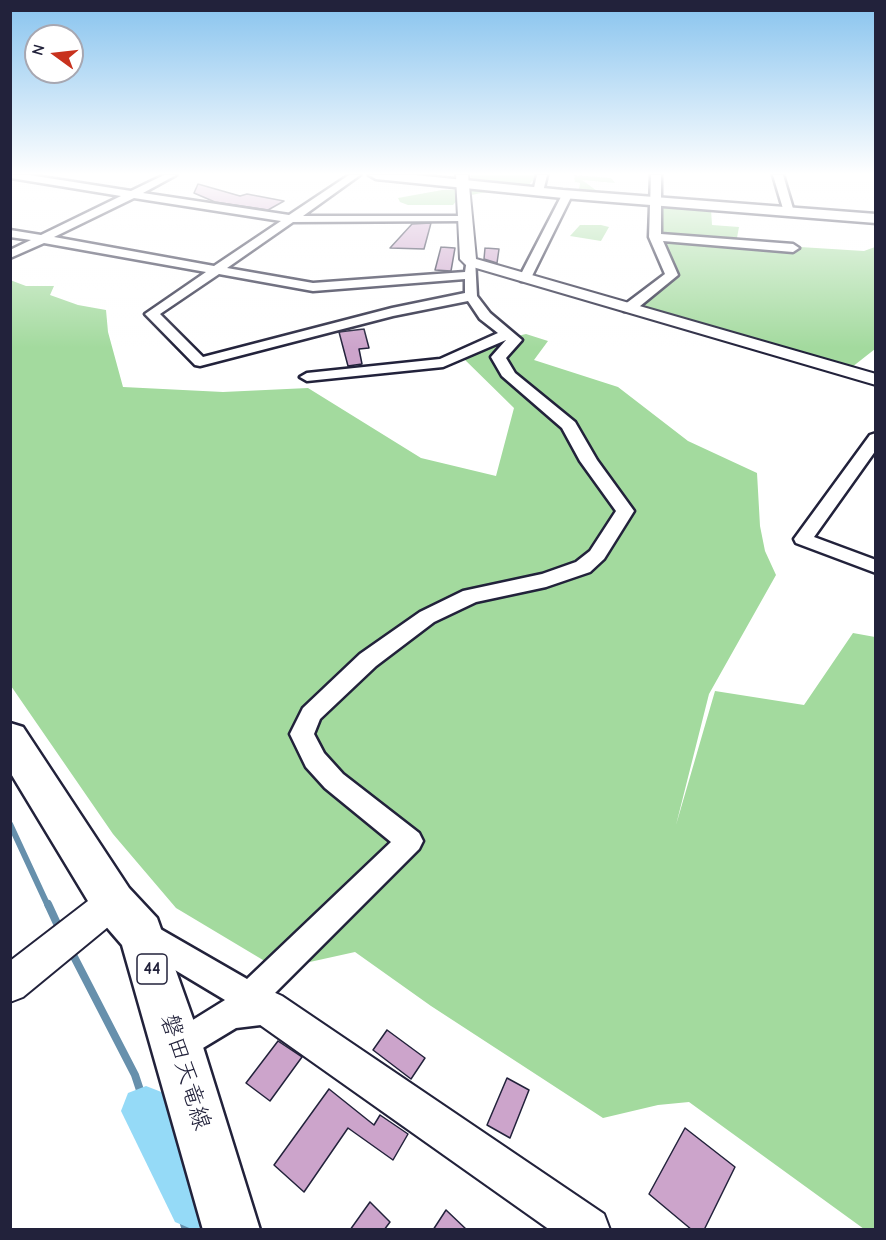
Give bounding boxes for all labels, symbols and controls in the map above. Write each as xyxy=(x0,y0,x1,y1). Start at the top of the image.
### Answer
north arrow xyxy=(24,24,84,84)
text: N xyxy=(29,42,49,57)
road number: 44 xyxy=(137,954,167,984)
street label: 磐田天竜線 xyxy=(154,1010,216,1134)

